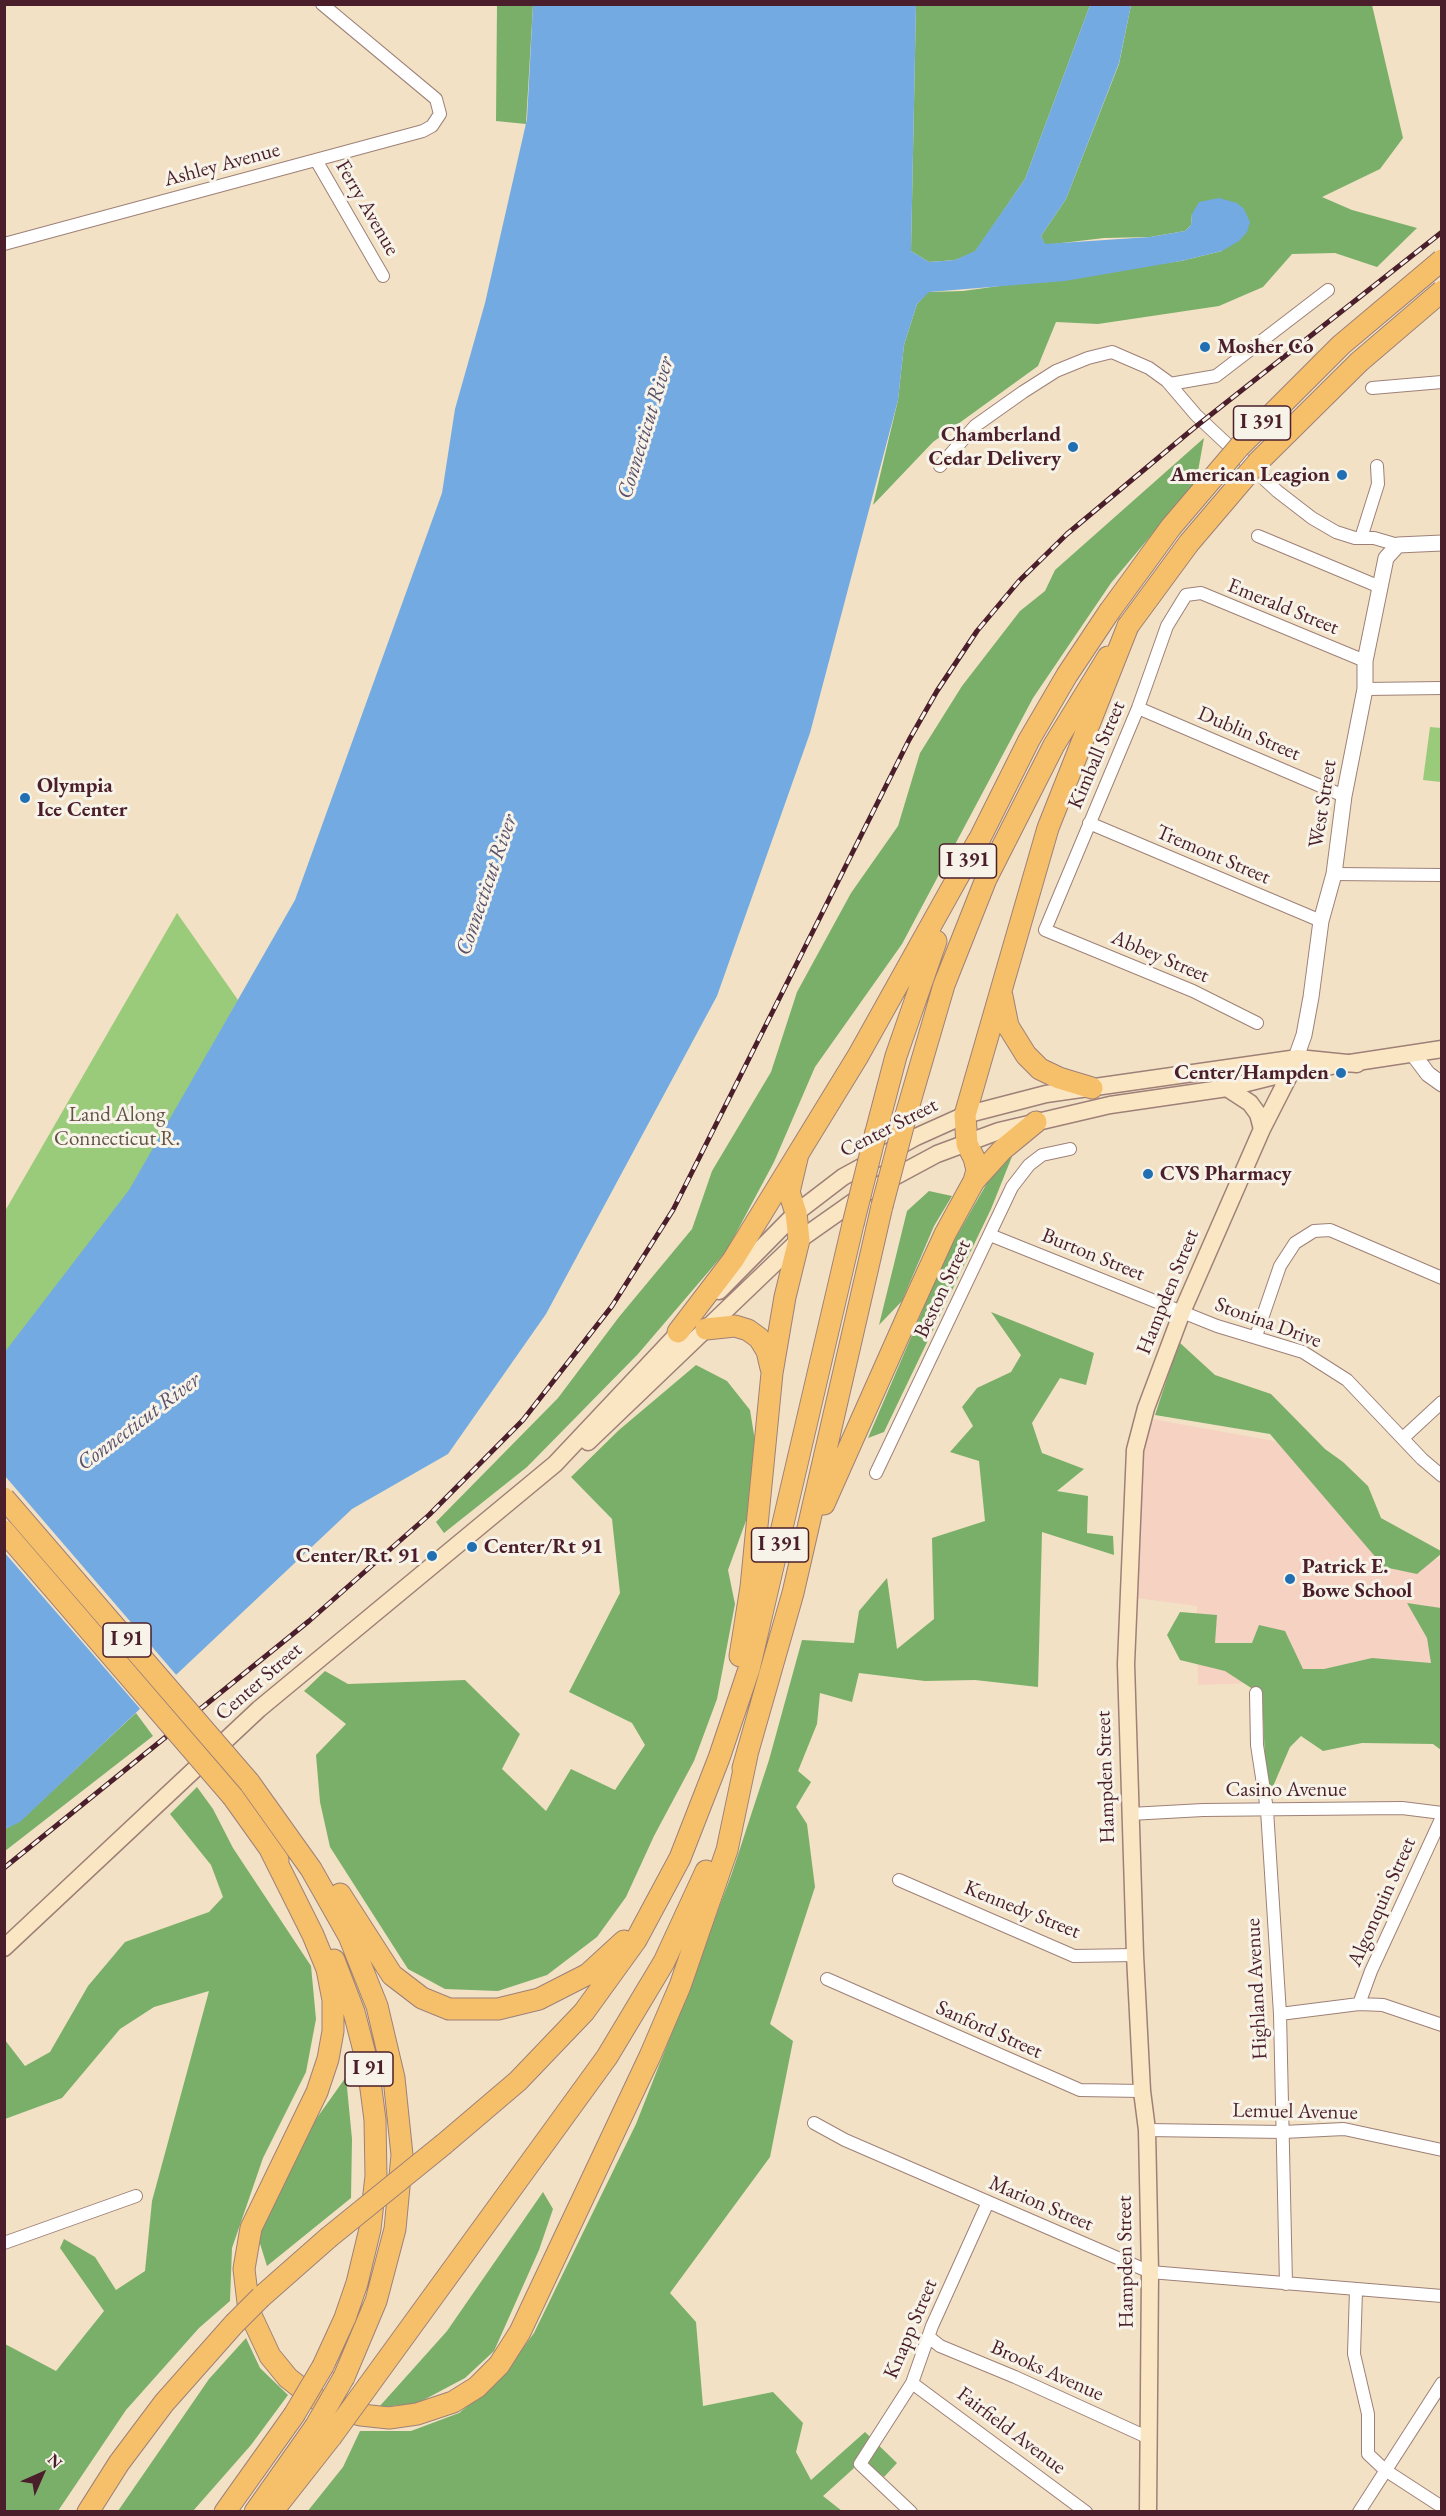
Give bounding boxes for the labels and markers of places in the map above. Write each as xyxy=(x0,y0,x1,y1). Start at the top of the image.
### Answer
place label: Mosher Co xyxy=(1217,334,1314,360)
marker: Mosher Co xyxy=(1198,340,1212,354)
place label: Chamberland Cedar Delivery xyxy=(929,422,1061,472)
marker: Chamberland Cedar Delivery xyxy=(1066,440,1080,454)
place label: American Leagion xyxy=(1170,462,1330,488)
marker: American Leagion xyxy=(1335,468,1349,482)
place label: Olympia Ice Center xyxy=(37,773,127,823)
marker: Olympia Ice Center xyxy=(18,791,32,805)
place label: Center/Hampden xyxy=(1174,1060,1329,1086)
marker: Center/Hampden xyxy=(1334,1066,1348,1080)
place label: CVS Pharmacy xyxy=(1160,1161,1292,1187)
marker: CVS Pharmacy xyxy=(1141,1167,1155,1181)
place label: Center/Rt 91 xyxy=(484,1534,603,1560)
marker: Center/Rt 91 xyxy=(465,1540,479,1554)
place label: Center/Rt. 91 xyxy=(296,1543,420,1569)
marker: Center/Rt. 91 xyxy=(425,1549,439,1563)
place label: Patrick E. Bowe School xyxy=(1302,1554,1412,1604)
marker: Patrick E. Bowe School xyxy=(1283,1572,1297,1586)

